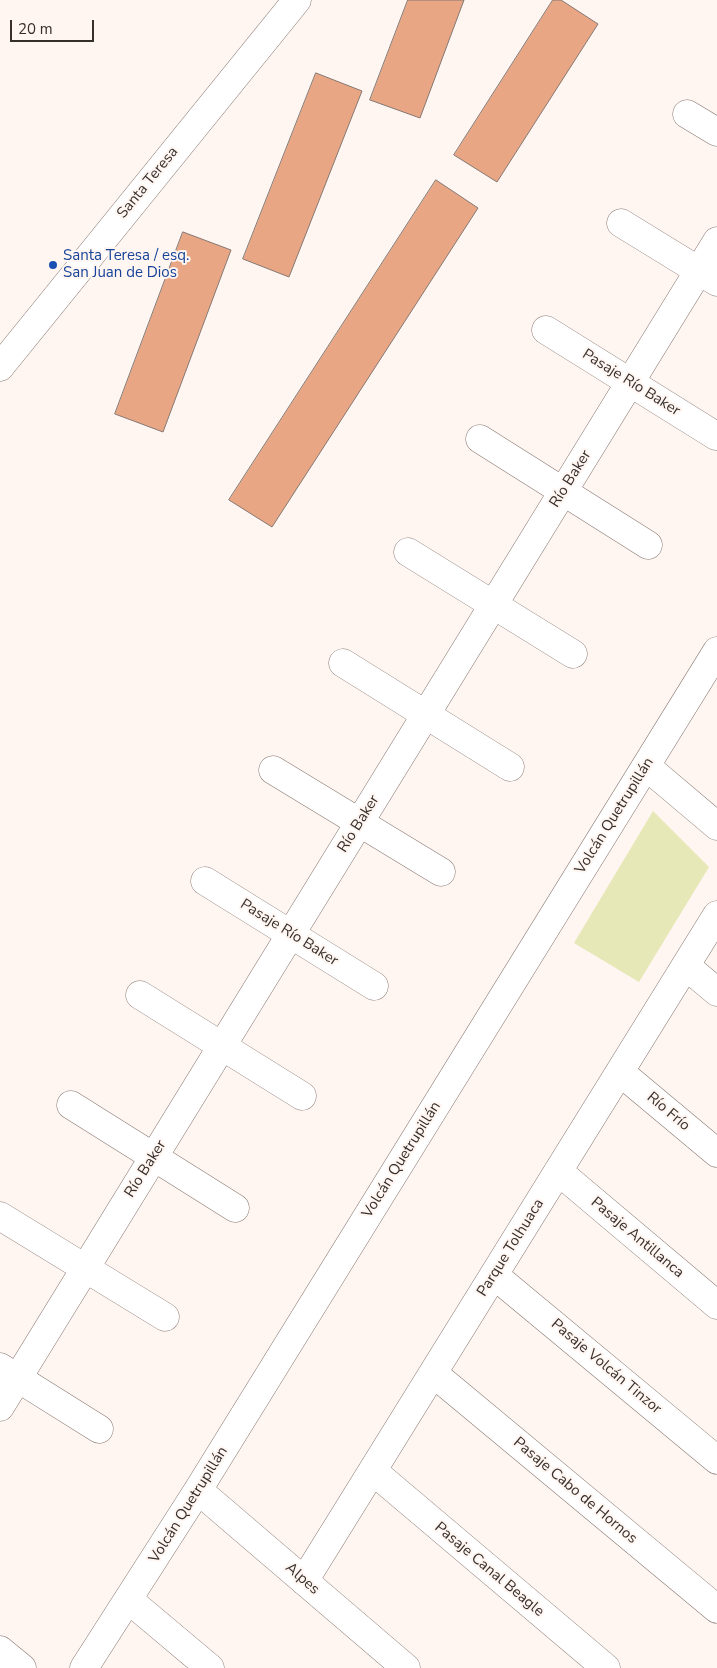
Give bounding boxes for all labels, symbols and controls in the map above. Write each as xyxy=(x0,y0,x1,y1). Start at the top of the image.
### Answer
scale bar xyxy=(12,10,96,42)
text: 20 m xyxy=(18,19,53,39)
street label: Santa Teresa xyxy=(114,144,182,222)
place label: Santa Teresa / esq. San Juan de Dios xyxy=(63,247,189,282)
marker: Santa Teresa / esq. San Juan de Dios xyxy=(47,259,59,271)
street label: Pasaje Río Baker xyxy=(579,346,683,420)
street label: Río Baker xyxy=(546,447,596,511)
street label: Volcán Quetrupillán xyxy=(572,754,658,878)
street label: Río Baker xyxy=(334,792,384,856)
street label: Pasaje Río Baker xyxy=(237,896,341,970)
street label: Río Frío xyxy=(643,1089,693,1135)
street label: Volcán Quetrupillán xyxy=(359,1098,445,1222)
street label: Río Baker xyxy=(121,1137,171,1201)
street label: Pasaje Antillanca xyxy=(587,1194,687,1282)
street label: Parque Tolhuaca xyxy=(474,1196,548,1300)
street label: Pasaje Volcán Tinzor xyxy=(547,1316,665,1418)
street label: Pasaje Cabo de Hornos xyxy=(509,1434,641,1548)
street label: Volcán Quetrupillán xyxy=(146,1443,232,1567)
street label: Pasaje Canal Beagle xyxy=(431,1519,547,1621)
street label: Alpes xyxy=(281,1559,323,1599)

